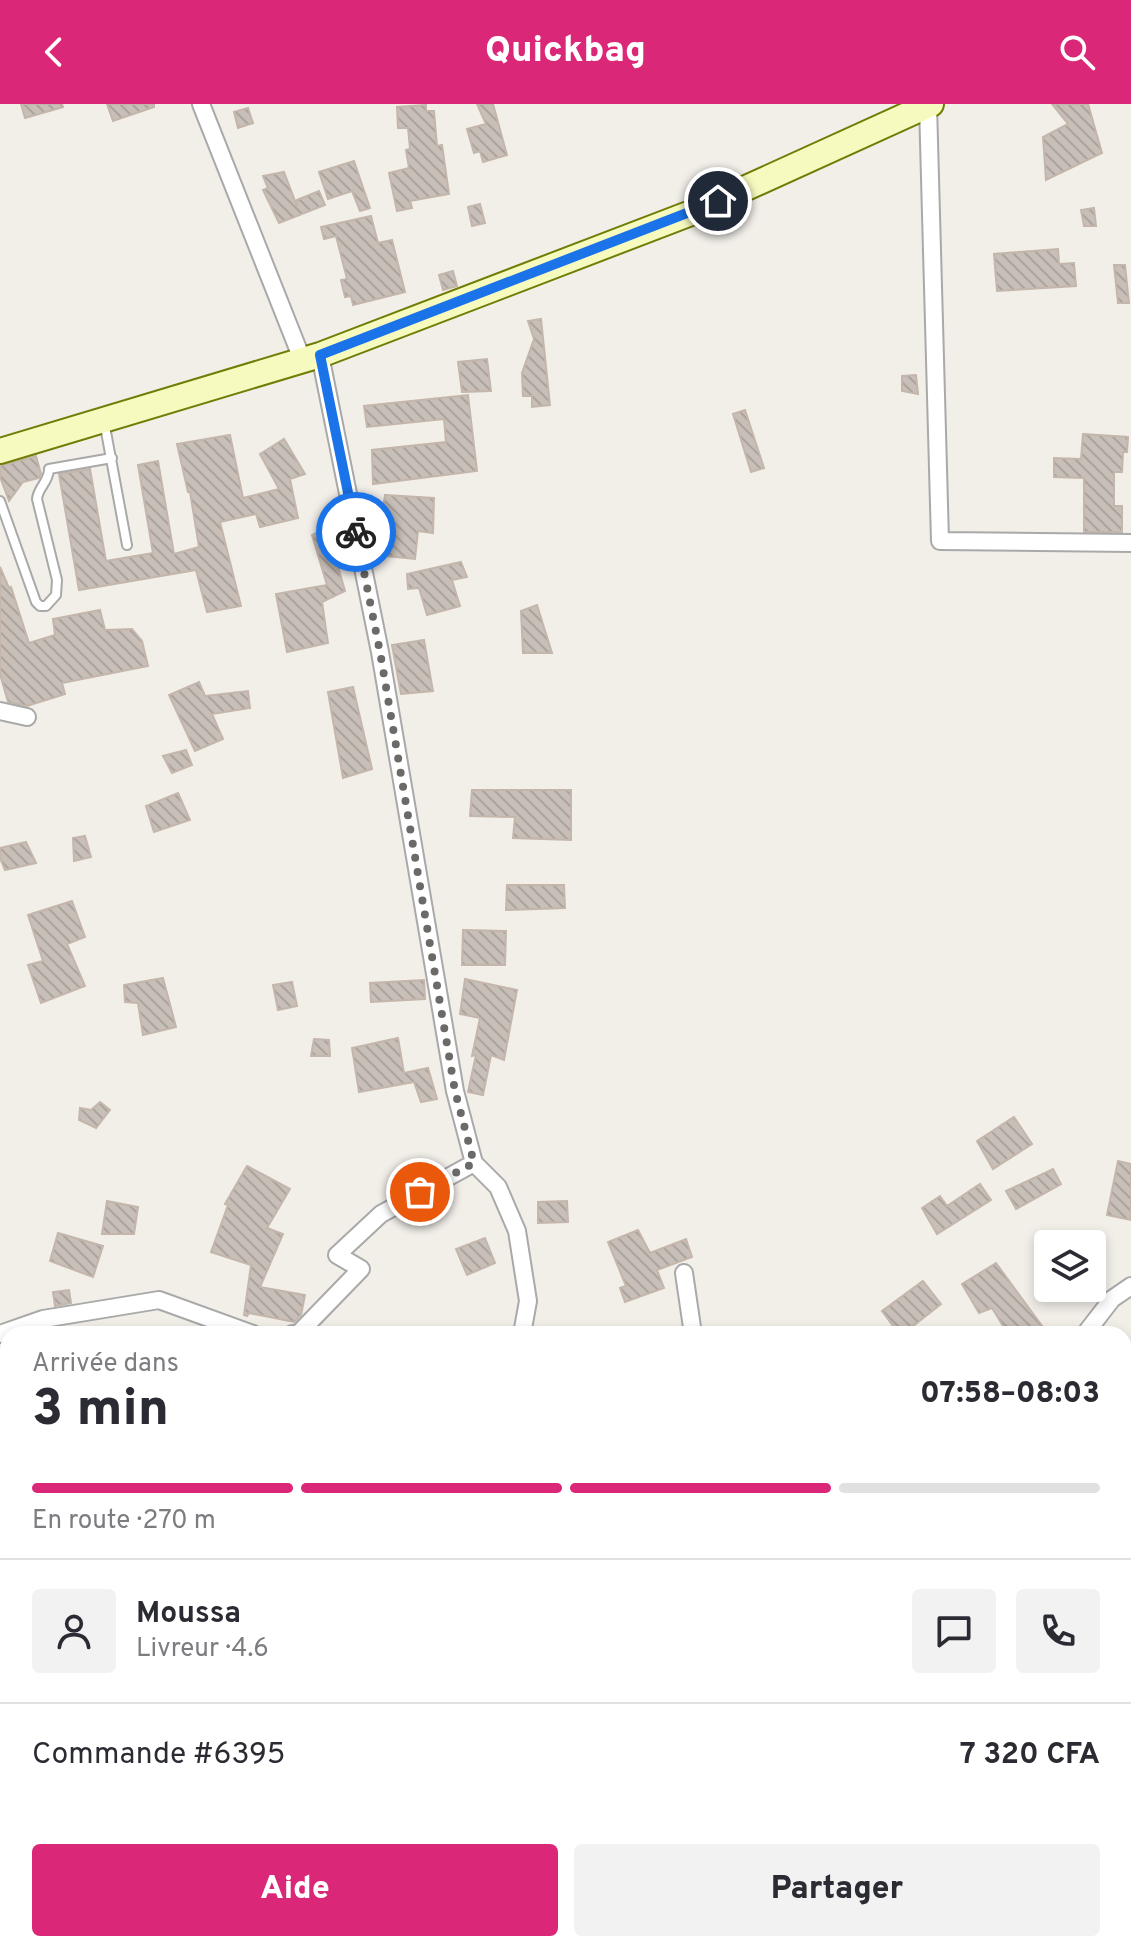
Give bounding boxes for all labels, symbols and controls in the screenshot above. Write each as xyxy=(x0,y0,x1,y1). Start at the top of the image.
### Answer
text: Quickbag xyxy=(485,29,646,75)
icon: back xyxy=(32,30,76,74)
icon: search xyxy=(1055,30,1099,74)
pin xyxy=(684,167,752,235)
icon: home xyxy=(696,179,740,223)
courier xyxy=(316,492,396,572)
icon: bike xyxy=(334,510,378,554)
pin xyxy=(386,1158,454,1226)
icon: bag xyxy=(398,1170,442,1214)
map controls xyxy=(1034,1230,1106,1302)
button: layers xyxy=(1034,1230,1106,1302)
text: Arrivée dans xyxy=(32,1348,179,1381)
text: 07:58–08:03 xyxy=(920,1376,1100,1413)
text: 3 min xyxy=(32,1378,169,1444)
text: En route · 270 m xyxy=(32,1505,216,1538)
button: person xyxy=(32,1589,116,1673)
button: chat xyxy=(912,1589,996,1673)
button: phone xyxy=(1016,1589,1100,1673)
text: Moussa xyxy=(136,1596,241,1633)
text: Livreur · 4.6 xyxy=(136,1633,269,1666)
text: Commande #6395 xyxy=(32,1737,285,1774)
text: 7 320 CFA xyxy=(960,1737,1100,1774)
button: Aide xyxy=(32,1844,558,1936)
button: Partager xyxy=(574,1844,1100,1936)

